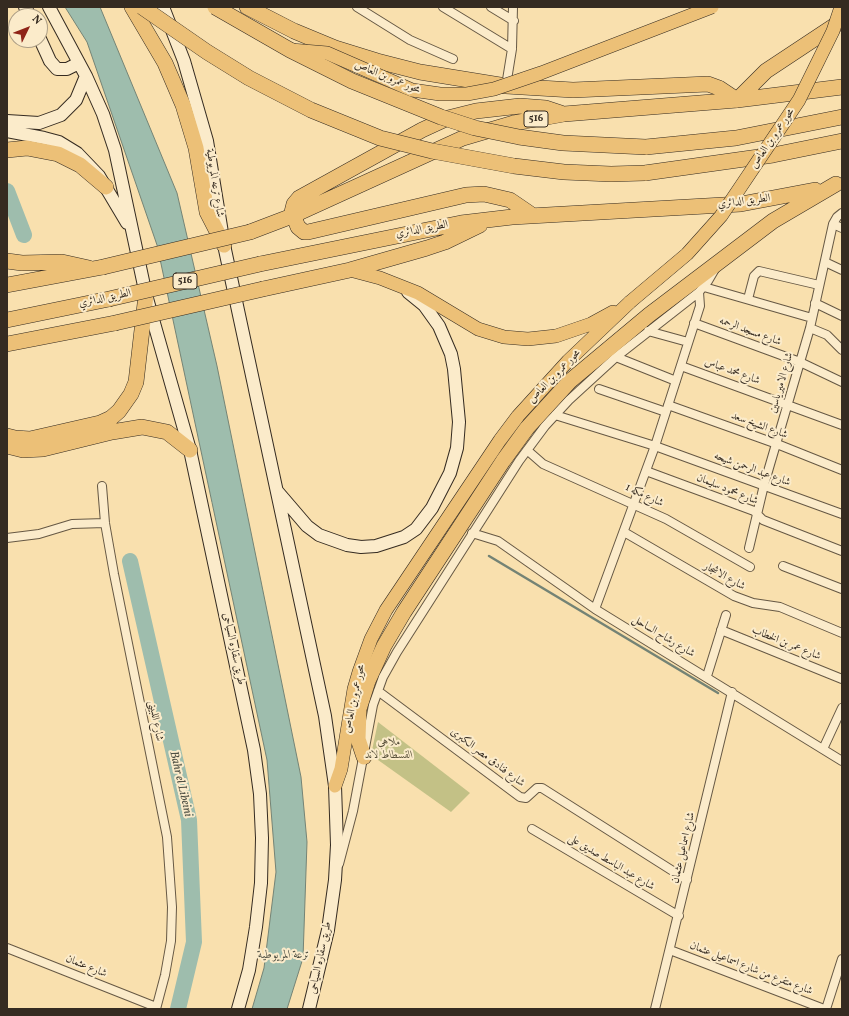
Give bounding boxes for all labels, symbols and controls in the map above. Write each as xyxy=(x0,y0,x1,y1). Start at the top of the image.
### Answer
north arrow xyxy=(8,8,48,48)
text: N xyxy=(28,12,45,28)
street label: محور عمرو بن العاص xyxy=(352,59,422,97)
street label: محور عمرو بن العاص xyxy=(748,106,798,172)
road number: 516 xyxy=(524,111,548,127)
street label: شارع ترعه المريوطية xyxy=(202,148,226,218)
street label: الطريق الدائري xyxy=(717,192,771,212)
street label: الطريق الدائري xyxy=(395,218,449,242)
road number: 516 xyxy=(173,273,197,289)
street label: الطريق الدائري xyxy=(78,287,132,311)
street label: شارع مسجد الرحمه xyxy=(717,315,783,349)
street label: محور عمرو بن العاص xyxy=(526,347,584,407)
street label: شارع الامير ياسين xyxy=(767,351,797,415)
street label: شارع محمد عباس xyxy=(702,356,762,388)
street label: شارع الشيخ سعد xyxy=(729,410,789,442)
street label: شارع عبد الرحمن شيحه xyxy=(712,450,792,490)
street label: شارع محمود سليمان xyxy=(694,472,760,508)
street label: شارع مكه 1 xyxy=(623,481,665,511)
street label: شارع الاشجار xyxy=(701,560,747,594)
street label: طريق سقاره السياحى xyxy=(219,612,247,686)
street label: شارع رشاح الساحل xyxy=(629,613,697,661)
street label: شارع عمر بن الخطاب xyxy=(749,624,823,664)
street label: محور عمرو بن العاص xyxy=(341,663,369,735)
street label: شارع اللبينى xyxy=(145,700,165,742)
street label: شارع فنادق مصر الكبرى xyxy=(447,726,527,790)
park label: ملاهي الفسطاط لاند xyxy=(365,736,413,762)
water label: Bahr el Libeini xyxy=(165,750,195,818)
street label: شارع اسماعيل عثمان xyxy=(669,811,699,885)
street label: شارع عبد الباسط صديق على xyxy=(565,832,657,894)
street label: طريق سقاره السياحى xyxy=(307,921,335,995)
street label: شارع متفرع من شارع اسماعيل عثمان xyxy=(688,939,814,999)
water label: ترعة المريوطية xyxy=(258,949,310,963)
street label: شارع عثمان xyxy=(64,953,108,981)

